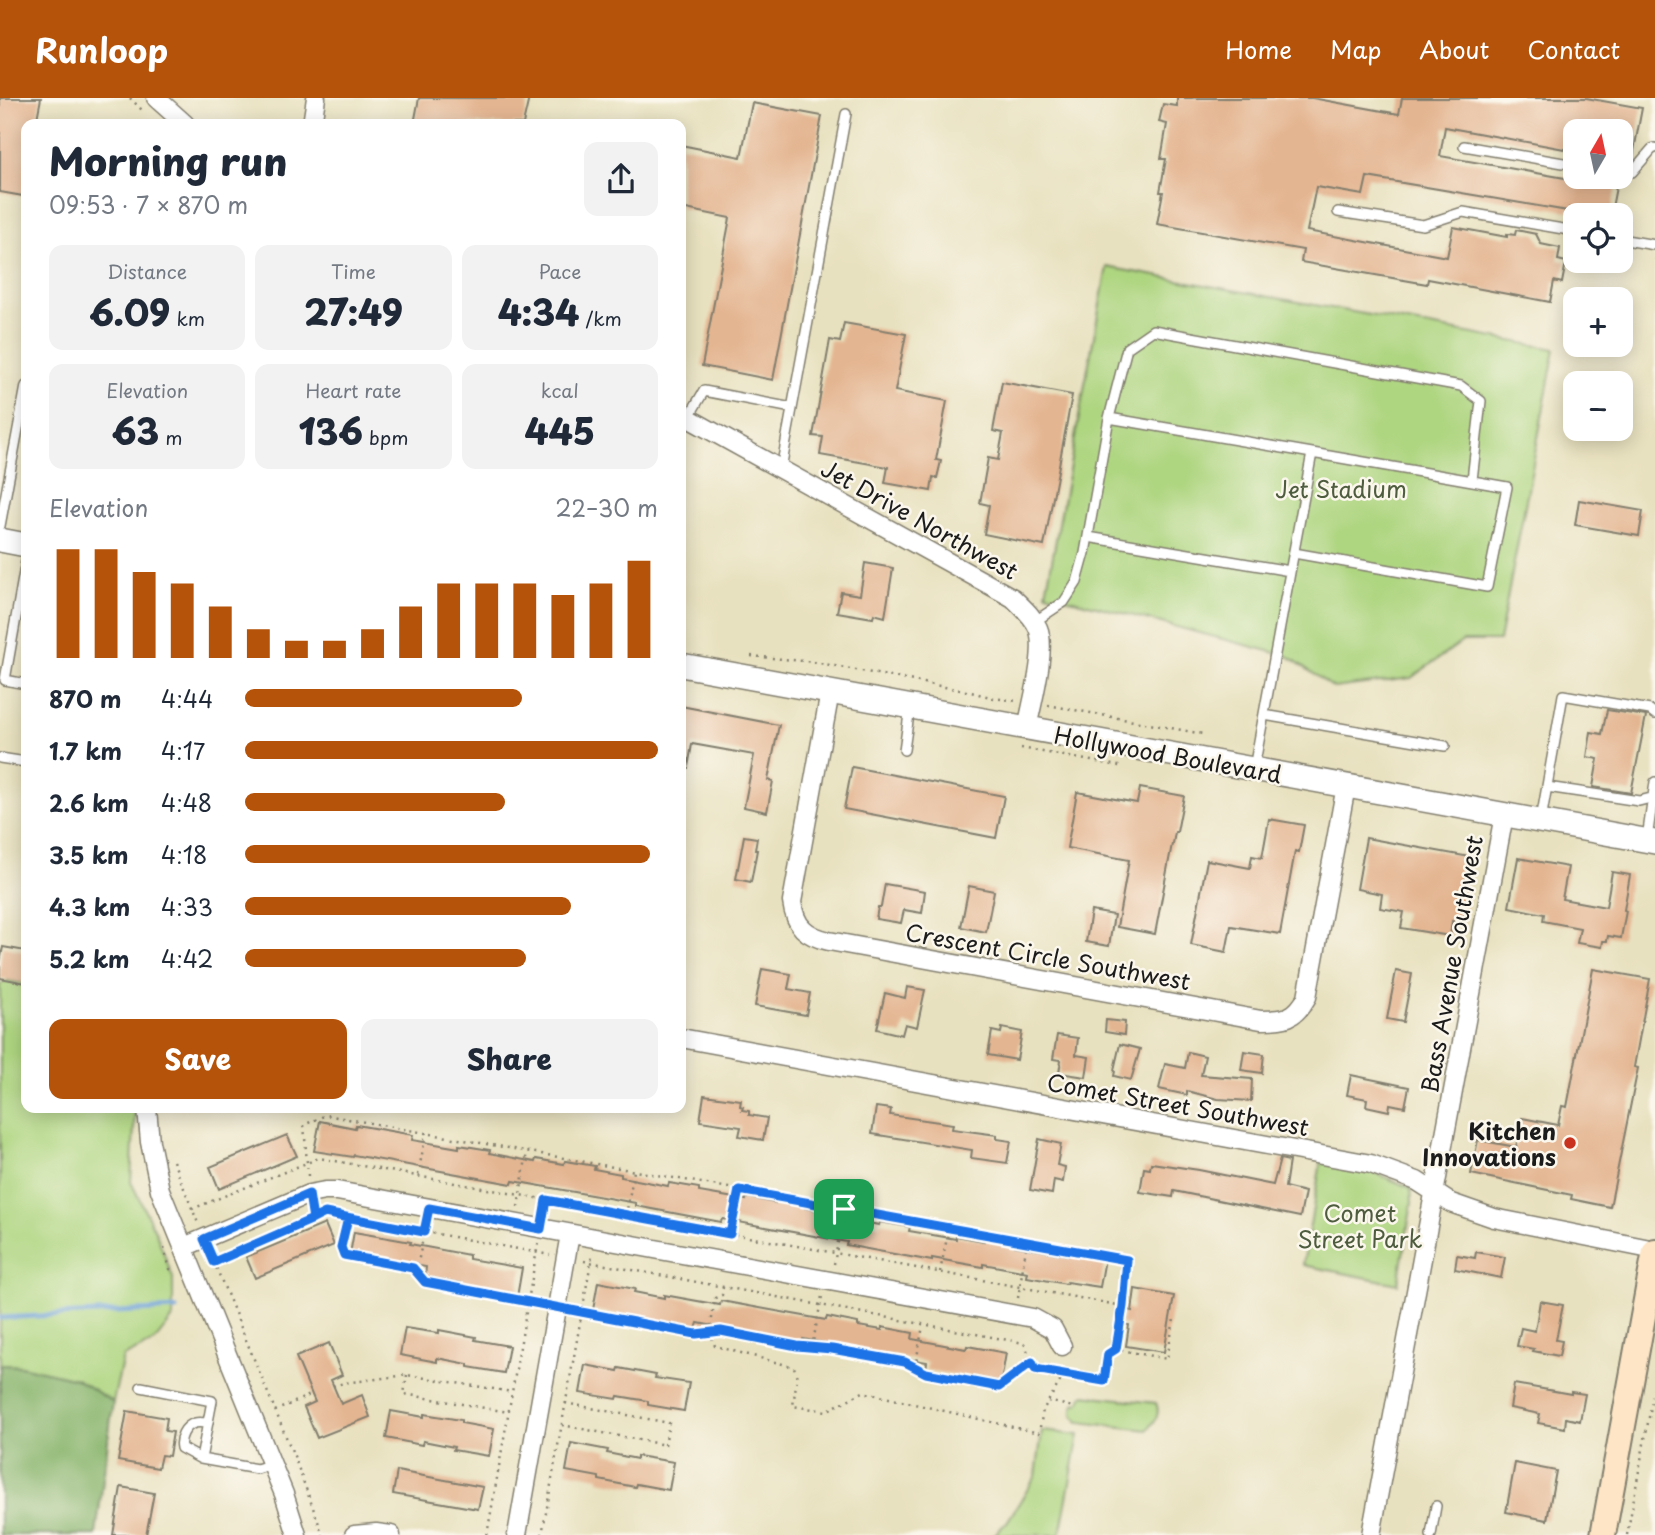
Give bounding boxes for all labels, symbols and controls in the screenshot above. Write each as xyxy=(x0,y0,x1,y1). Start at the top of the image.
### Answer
text: Runloop xyxy=(35,24,168,74)
text: Home xyxy=(1225,31,1292,67)
text: Map xyxy=(1330,31,1381,67)
text: About xyxy=(1419,31,1489,67)
text: Contact xyxy=(1527,31,1620,67)
north arrow xyxy=(1563,119,1633,189)
map controls xyxy=(1563,119,1633,441)
text: Morning run xyxy=(49,132,287,189)
button: share xyxy=(584,142,658,216)
text: 09:53 · 7 × 870 m xyxy=(49,187,248,222)
button: locate xyxy=(1563,203,1633,273)
text: Distance xyxy=(107,257,187,285)
text: Time xyxy=(331,257,376,285)
text: Pace xyxy=(538,257,581,285)
text: 6.09 xyxy=(89,285,170,338)
text: 27:49 xyxy=(304,285,403,338)
text: 4:34 xyxy=(498,285,579,338)
button: + xyxy=(1563,287,1633,357)
text: km xyxy=(170,304,205,332)
text: /km xyxy=(579,304,622,332)
button: − xyxy=(1563,371,1633,441)
text: Elevation xyxy=(106,376,188,404)
text: Heart rate xyxy=(306,376,401,404)
text: kcal xyxy=(541,376,579,404)
text: 63 xyxy=(112,404,159,457)
text: 136 xyxy=(298,404,363,457)
text: 445 xyxy=(524,404,595,457)
text: m xyxy=(159,423,182,451)
text: bpm xyxy=(363,423,409,451)
street label: Jet Drive Northwest xyxy=(815,450,1025,588)
park label: Jet Stadium xyxy=(1275,471,1407,506)
text: Elevation xyxy=(49,490,148,525)
text: 22–30 m xyxy=(555,490,658,525)
text: 870 m xyxy=(49,681,121,716)
text: 4:44 xyxy=(161,681,213,716)
street label: Hollywood Boulevard xyxy=(1051,717,1285,791)
text: 1.7 km xyxy=(49,733,122,768)
text: 4:17 xyxy=(161,733,205,768)
text: 2.6 km xyxy=(49,785,129,820)
text: 4:48 xyxy=(161,785,212,820)
street label: Bass Avenue Southwest xyxy=(1411,832,1491,1096)
text: 3.5 km xyxy=(49,837,129,872)
text: 4:18 xyxy=(161,837,207,872)
text: 4.3 km xyxy=(49,889,130,924)
text: 4:33 xyxy=(161,889,213,924)
street label: Crescent Circle Southwest xyxy=(903,914,1193,998)
text: 5.2 km xyxy=(49,941,130,976)
text: 4:42 xyxy=(161,941,213,976)
button: Save xyxy=(49,1019,347,1099)
button: Share xyxy=(361,1019,658,1099)
street label: Comet Street Southwest xyxy=(1044,1064,1312,1144)
place label: Kitchen Innovations xyxy=(1422,1113,1556,1174)
marker: Kitchen Innovations xyxy=(1562,1135,1578,1151)
pin xyxy=(814,1179,874,1239)
icon: arrive xyxy=(825,1190,863,1228)
park label: Comet Street Park xyxy=(1297,1195,1423,1256)

